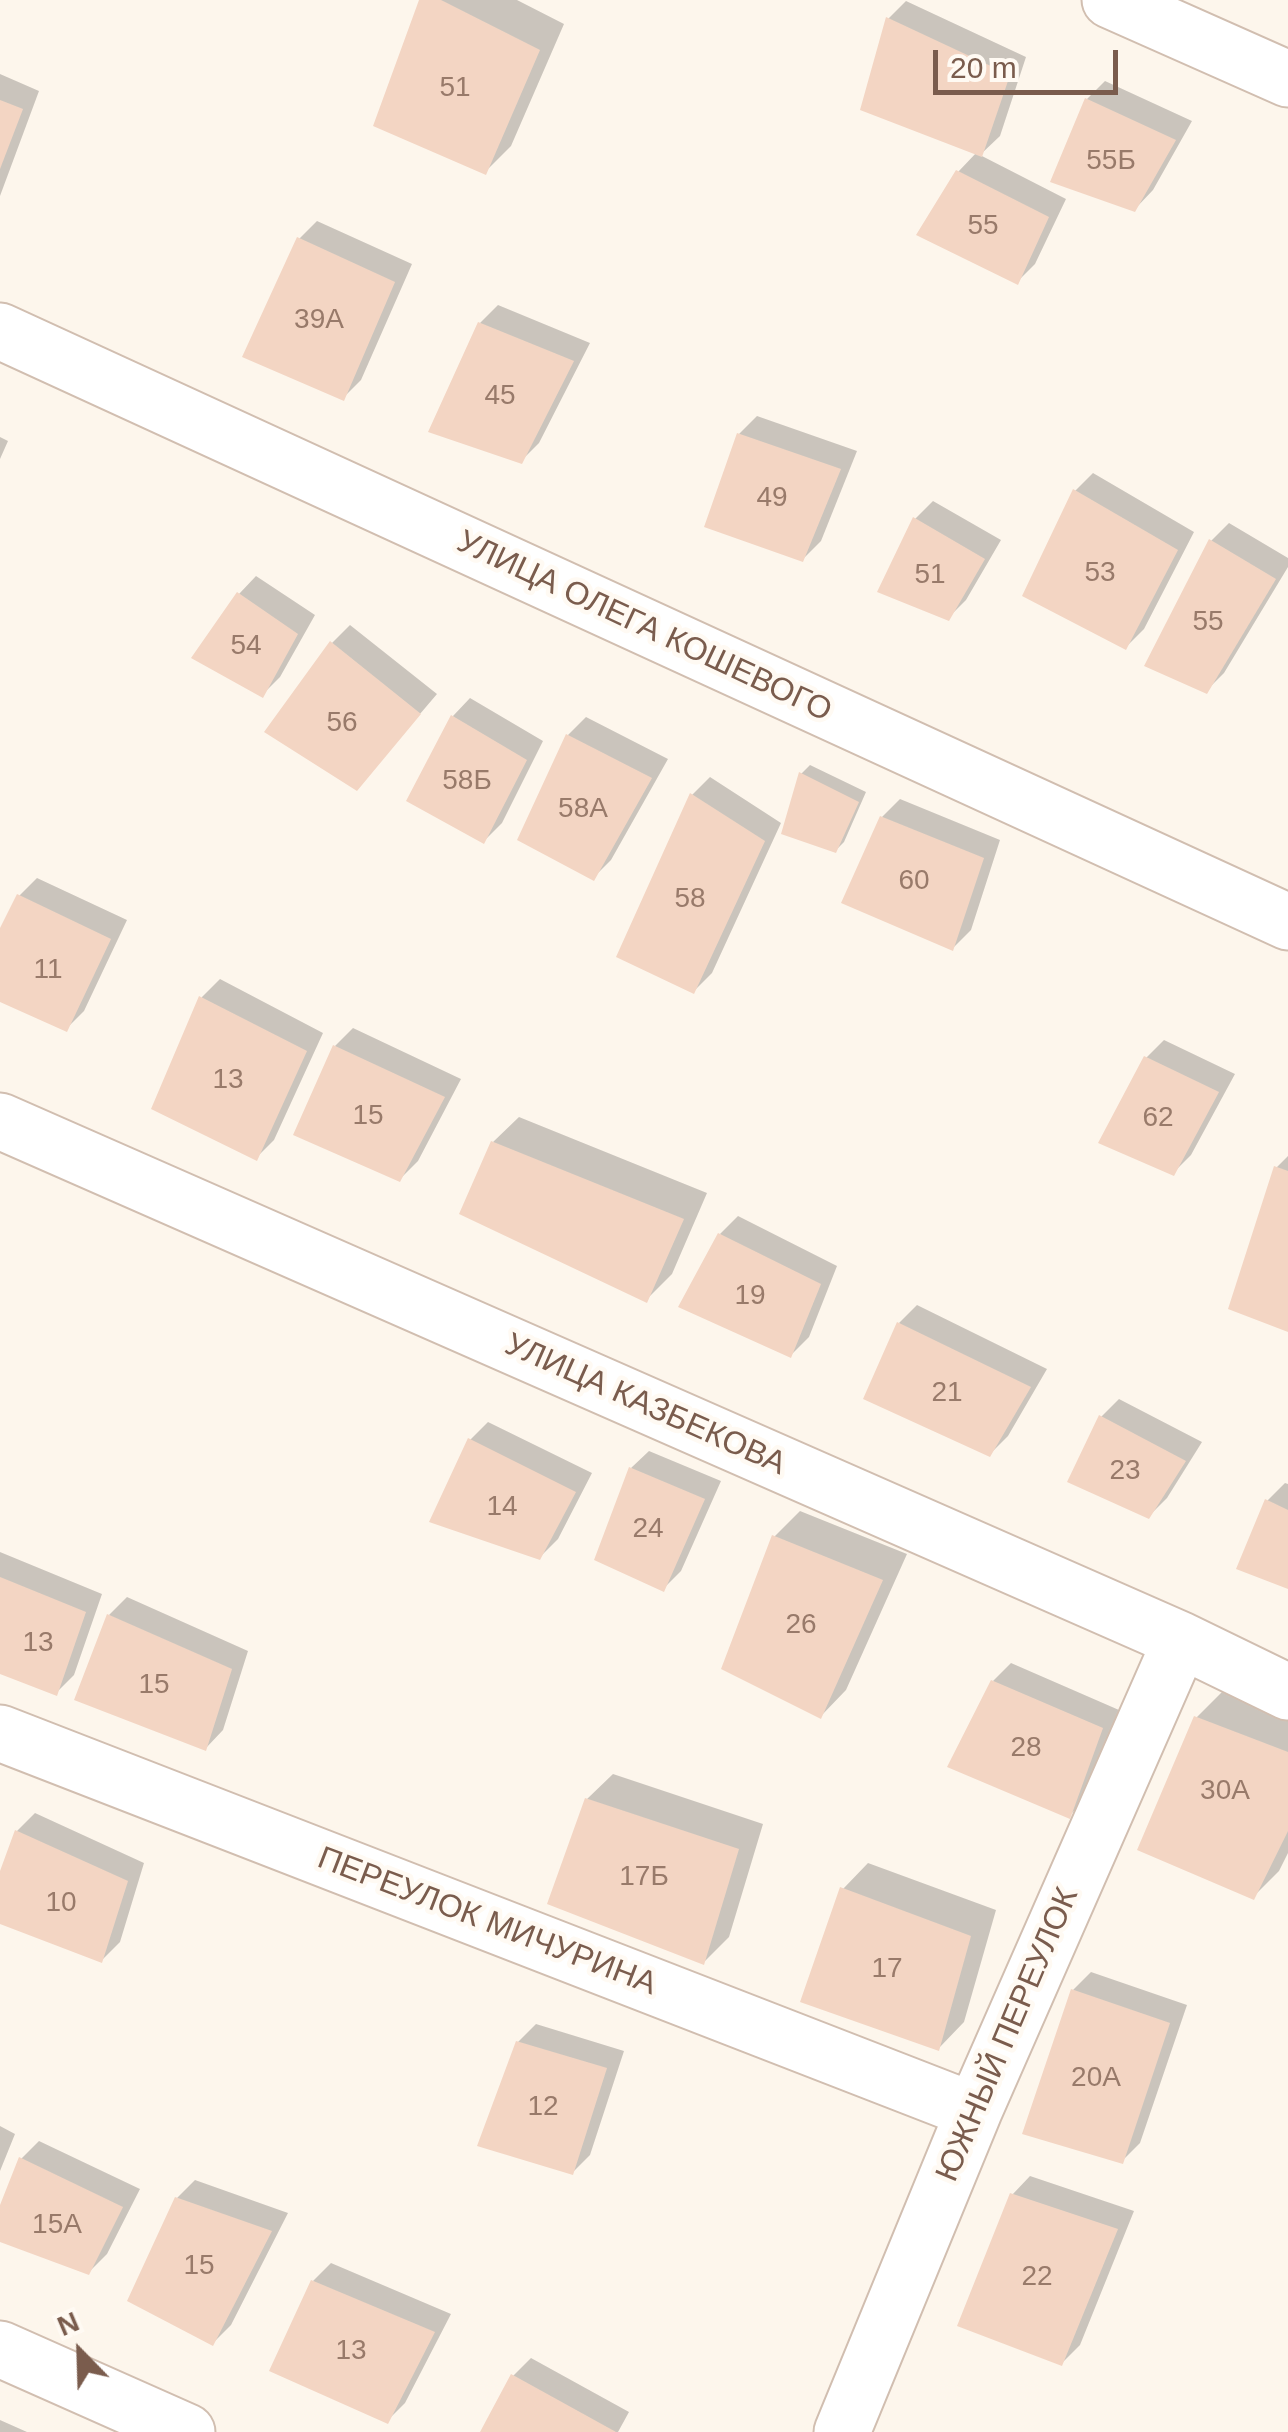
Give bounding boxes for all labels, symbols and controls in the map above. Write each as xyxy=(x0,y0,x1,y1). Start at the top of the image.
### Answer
scale bar xyxy=(938,30,1123,92)
text: 20 m xyxy=(950,51,1017,84)
house number: 51 xyxy=(439,71,471,105)
house number: 55Б xyxy=(1086,144,1136,178)
house number: 55 xyxy=(967,209,999,243)
house number: 39А xyxy=(294,303,344,337)
house number: 45 xyxy=(484,379,516,413)
house number: 49 xyxy=(756,481,788,515)
street label: УЛИЦА ОЛЕГА КОШЕВОГО xyxy=(451,523,837,731)
house number: 53 xyxy=(1084,556,1116,590)
house number: 51 xyxy=(914,558,946,592)
house number: 55 xyxy=(1192,605,1224,639)
house number: 54 xyxy=(230,629,262,663)
house number: 56 xyxy=(326,706,358,740)
house number: 58Б xyxy=(442,764,492,798)
house number: 58А xyxy=(558,792,608,826)
house number: 60 xyxy=(898,864,930,898)
house number: 58 xyxy=(674,882,706,916)
house number: 11 xyxy=(33,953,63,987)
house number: 13 xyxy=(212,1063,244,1097)
house number: 15 xyxy=(352,1099,384,1133)
house number: 62 xyxy=(1142,1101,1174,1135)
house number: 19 xyxy=(734,1279,766,1313)
street label: УЛИЦА КАЗБЕКОВА xyxy=(499,1326,791,1484)
house number: 21 xyxy=(931,1376,963,1410)
house number: 23 xyxy=(1109,1454,1141,1488)
house number: 14 xyxy=(486,1490,518,1524)
house number: 24 xyxy=(632,1512,664,1546)
house number: 26 xyxy=(785,1608,817,1642)
house number: 13 xyxy=(22,1626,54,1660)
house number: 15 xyxy=(138,1668,170,1702)
house number: 28 xyxy=(1010,1731,1042,1765)
house number: 30А xyxy=(1200,1774,1250,1808)
street label: ПЕРЕУЛОК МИЧУРИНА xyxy=(312,1840,662,2004)
house number: 17Б xyxy=(619,1860,669,1894)
street label: ЮЖНЫЙ ПЕРЕУЛОК xyxy=(929,1882,1087,2188)
house number: 10 xyxy=(45,1886,77,1920)
house number: 17 xyxy=(871,1952,903,1986)
house number: 20А xyxy=(1071,2061,1121,2095)
house number: 12 xyxy=(527,2090,559,2124)
house number: 15А xyxy=(32,2208,82,2242)
house number: 15 xyxy=(183,2249,215,2283)
house number: 22 xyxy=(1021,2260,1053,2294)
north arrow xyxy=(30,2302,130,2402)
text: N xyxy=(53,2306,83,2342)
house number: 13 xyxy=(335,2334,367,2368)

